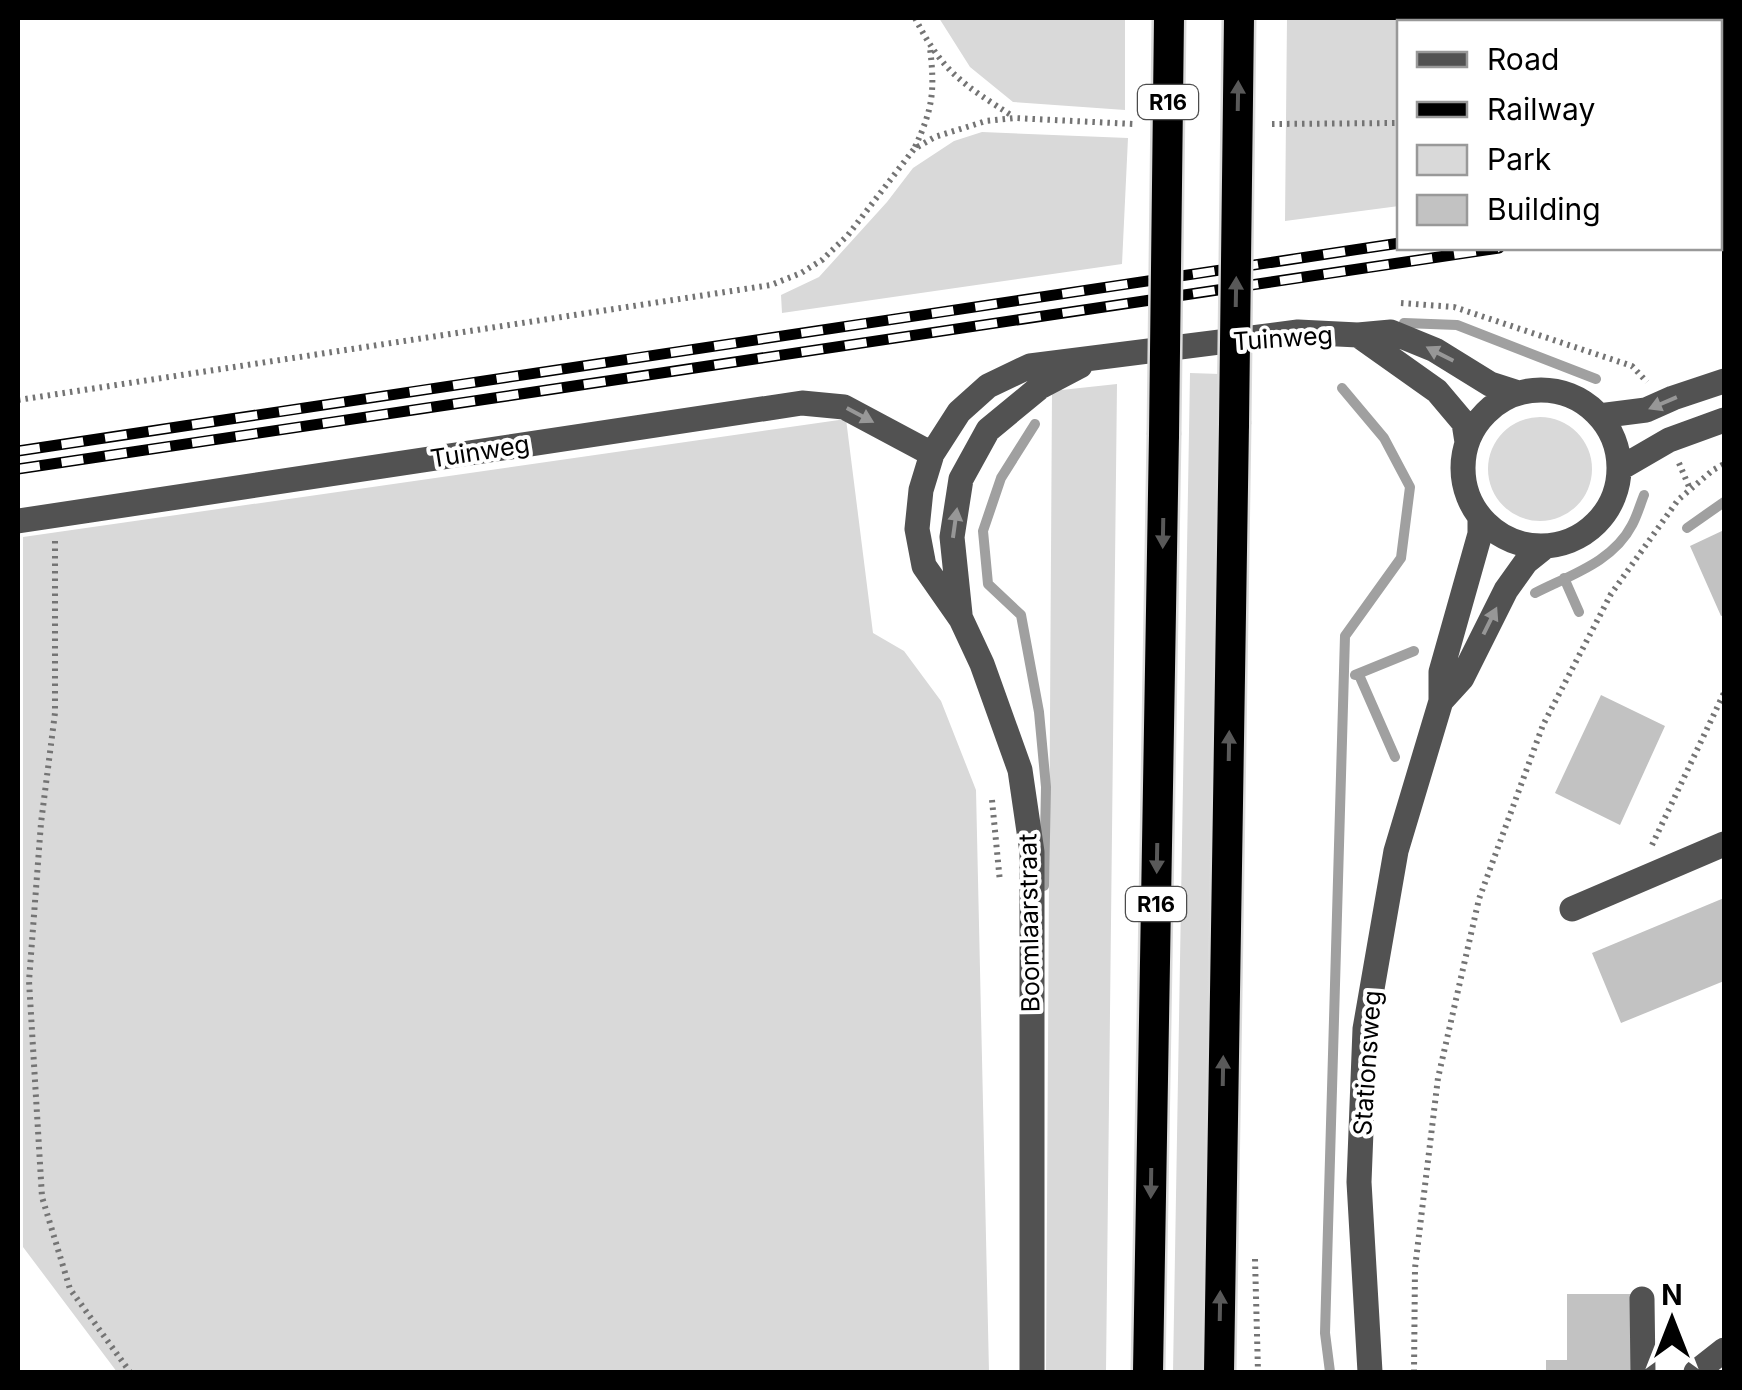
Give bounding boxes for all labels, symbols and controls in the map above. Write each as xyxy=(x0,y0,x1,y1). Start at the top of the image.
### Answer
legend xyxy=(1397,20,1722,250)
text: Road xyxy=(1487,41,1559,77)
one-way arrow xyxy=(1230,80,1246,112)
road number: R16 xyxy=(1138,85,1198,119)
text: Railway xyxy=(1487,91,1595,127)
text: Park xyxy=(1487,141,1552,177)
text: Building xyxy=(1487,191,1601,227)
one-way arrow xyxy=(1228,275,1244,307)
street label: Tuinweg xyxy=(1232,320,1334,356)
one-way arrow xyxy=(1426,346,1455,363)
one-way arrow xyxy=(1648,395,1678,411)
one-way arrow xyxy=(845,407,874,424)
street label: Tuinweg xyxy=(428,428,532,474)
one-way arrow xyxy=(947,506,963,538)
one-way arrow xyxy=(1154,517,1170,549)
one-way arrow xyxy=(1481,606,1498,635)
one-way arrow xyxy=(1221,730,1237,762)
street label: Boomlaarstraat xyxy=(1012,833,1046,1013)
one-way arrow xyxy=(1149,842,1165,874)
road number: R16 xyxy=(1126,887,1186,921)
street label: Stationsweg xyxy=(1347,989,1387,1137)
one-way arrow xyxy=(1216,1055,1232,1087)
one-way arrow xyxy=(1143,1167,1159,1199)
north arrow xyxy=(1622,1270,1722,1370)
text: N xyxy=(1661,1278,1683,1312)
one-way arrow xyxy=(1212,1289,1228,1321)

